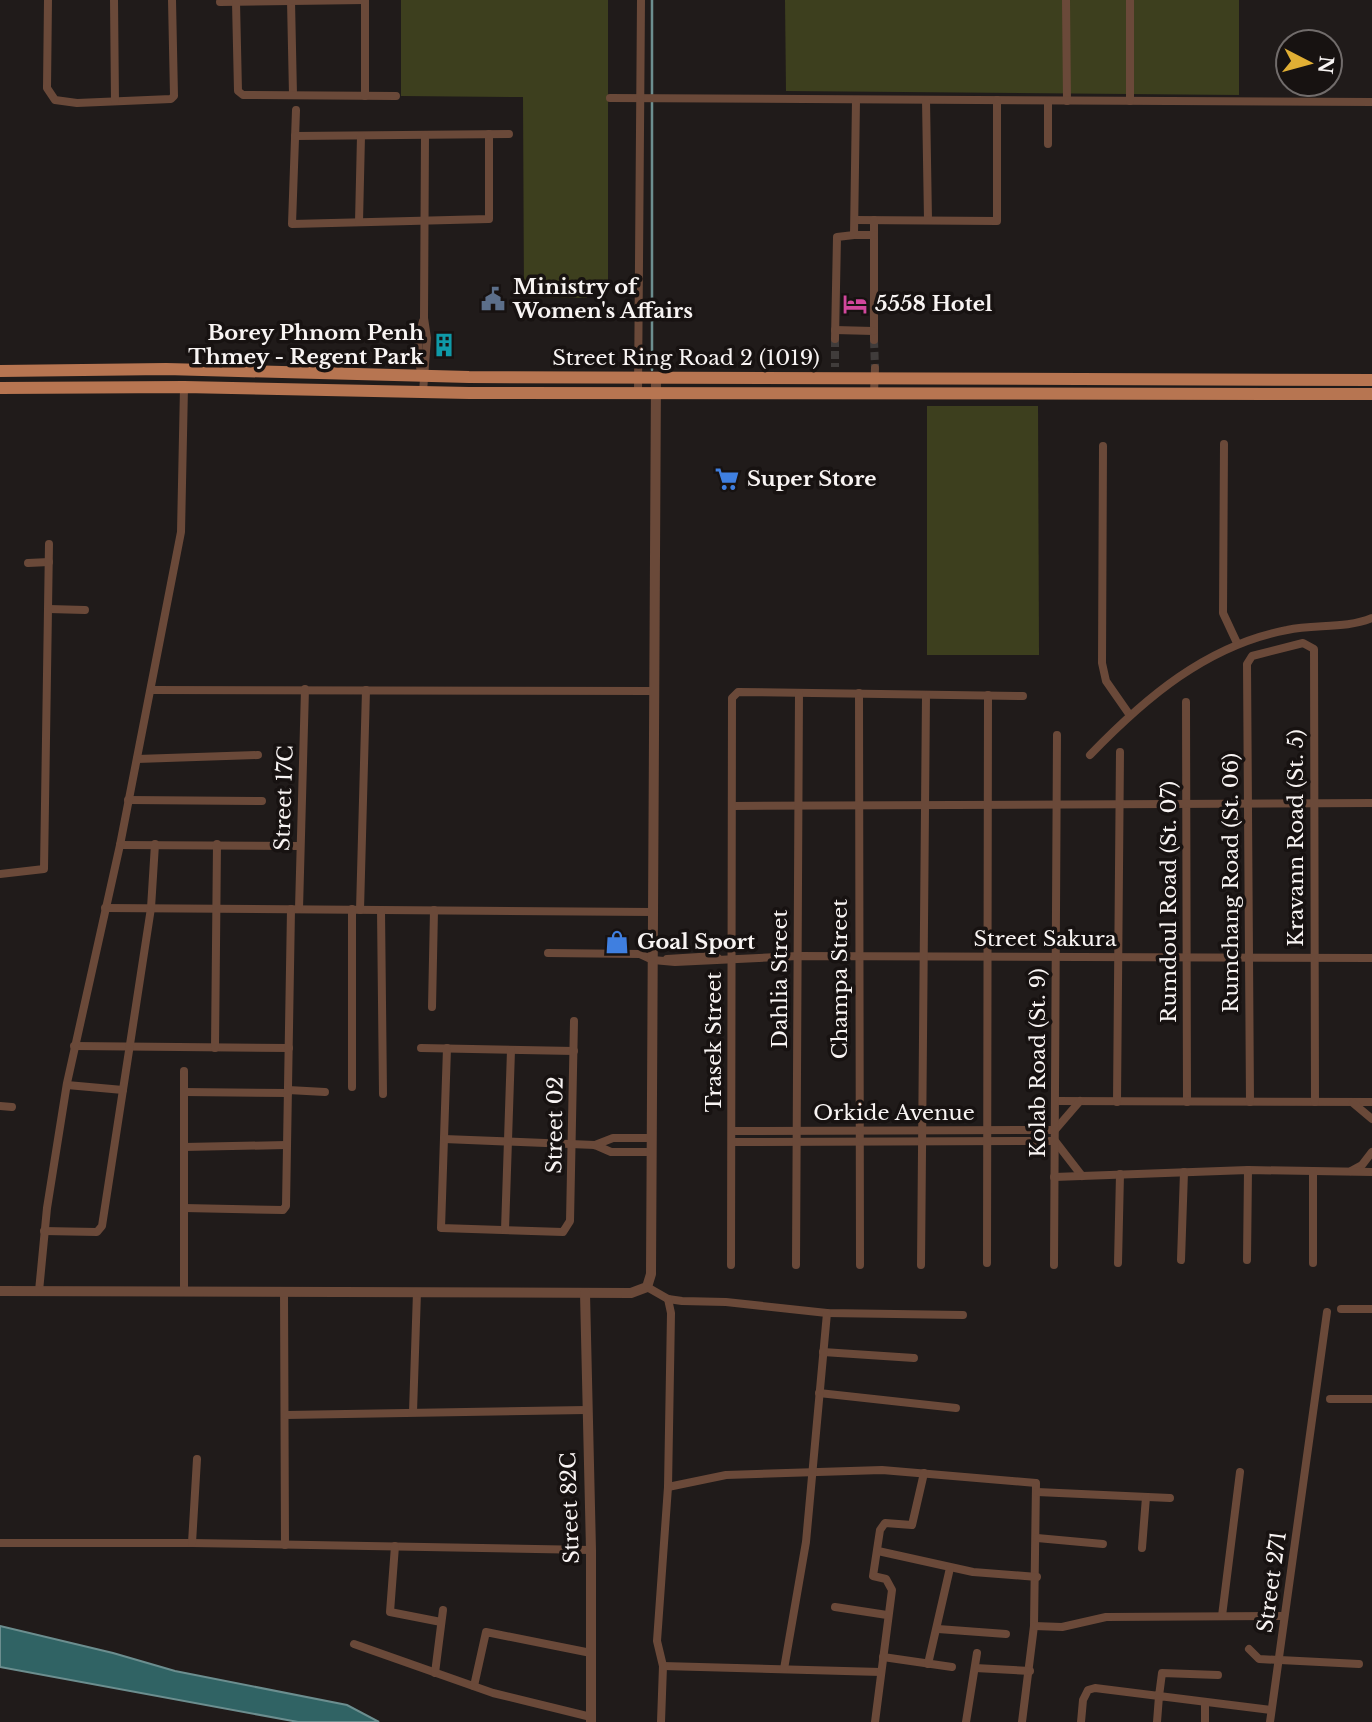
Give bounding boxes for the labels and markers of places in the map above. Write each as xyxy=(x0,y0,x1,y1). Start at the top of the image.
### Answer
place label: Ministry of Women's Affairs xyxy=(512,274,693,324)
public building icon: Ministry of Women's Affairs xyxy=(479,285,507,313)
hotel icon: 5558 Hotel xyxy=(841,290,869,318)
place label: 5558 Hotel xyxy=(875,291,993,317)
place label: Borey Phnom Penh Thmey - Regent Park xyxy=(188,320,425,370)
building icon: Borey Phnom Penh Thmey - Regent Park xyxy=(430,331,458,359)
supermarket icon: Super Store xyxy=(713,465,741,493)
place label: Super Store xyxy=(747,466,877,492)
shop icon: Goal Sport xyxy=(603,928,631,956)
place label: Goal Sport xyxy=(637,929,755,955)

